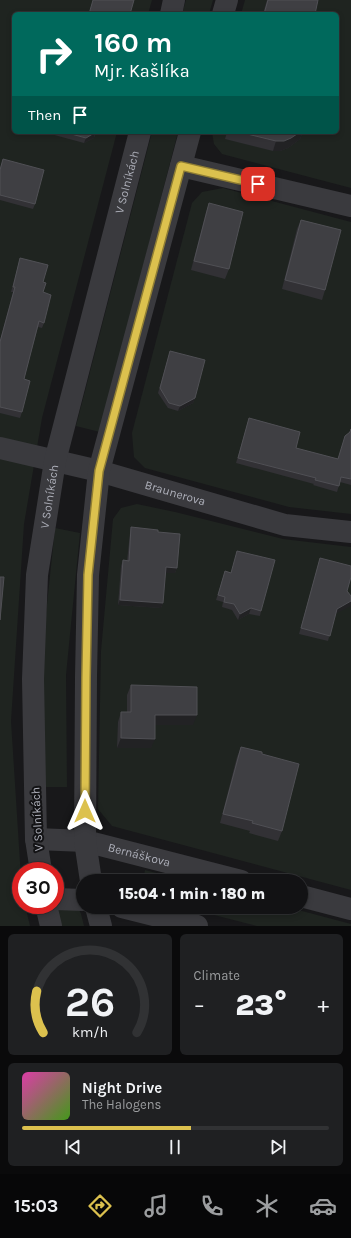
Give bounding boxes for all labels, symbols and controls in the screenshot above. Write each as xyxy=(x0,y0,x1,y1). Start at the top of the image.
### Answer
text: 160 m xyxy=(94,26,172,59)
icon: right xyxy=(28,28,80,80)
text: Mjr. Kašlíka xyxy=(94,60,190,82)
icon: arrive xyxy=(69,104,91,126)
text: Then xyxy=(28,106,61,124)
street label: V Solníkách xyxy=(112,149,142,215)
pin xyxy=(241,167,275,201)
icon: arrive xyxy=(247,173,269,195)
street label: V Solníkách xyxy=(37,464,61,529)
street label: Braunerova xyxy=(143,478,207,509)
street label: V Solníkách xyxy=(28,786,46,852)
position arrow xyxy=(64,790,106,832)
street label: Bernáškova xyxy=(106,840,172,870)
speed limit sign: 30 xyxy=(12,862,64,914)
text: 15:04 · 1 min · 180 m xyxy=(119,885,265,903)
text: Climate xyxy=(194,968,240,983)
text: 26 xyxy=(65,977,115,1025)
text: 23° xyxy=(235,987,287,1023)
text: − xyxy=(194,992,205,1018)
text: + xyxy=(317,992,329,1018)
text: km/h xyxy=(72,1023,108,1040)
text: Night Drive xyxy=(82,1079,162,1097)
text: The Halogens xyxy=(82,1097,161,1112)
icon: previous xyxy=(62,1136,84,1158)
icon: pause xyxy=(164,1136,186,1158)
icon: next xyxy=(267,1136,289,1158)
icon: directions xyxy=(86,1192,114,1220)
icon: music xyxy=(142,1192,170,1220)
icon: phone xyxy=(198,1192,226,1220)
icon: climate xyxy=(253,1192,281,1220)
icon: car xyxy=(309,1192,337,1220)
text: 15:03 xyxy=(14,1195,58,1217)

